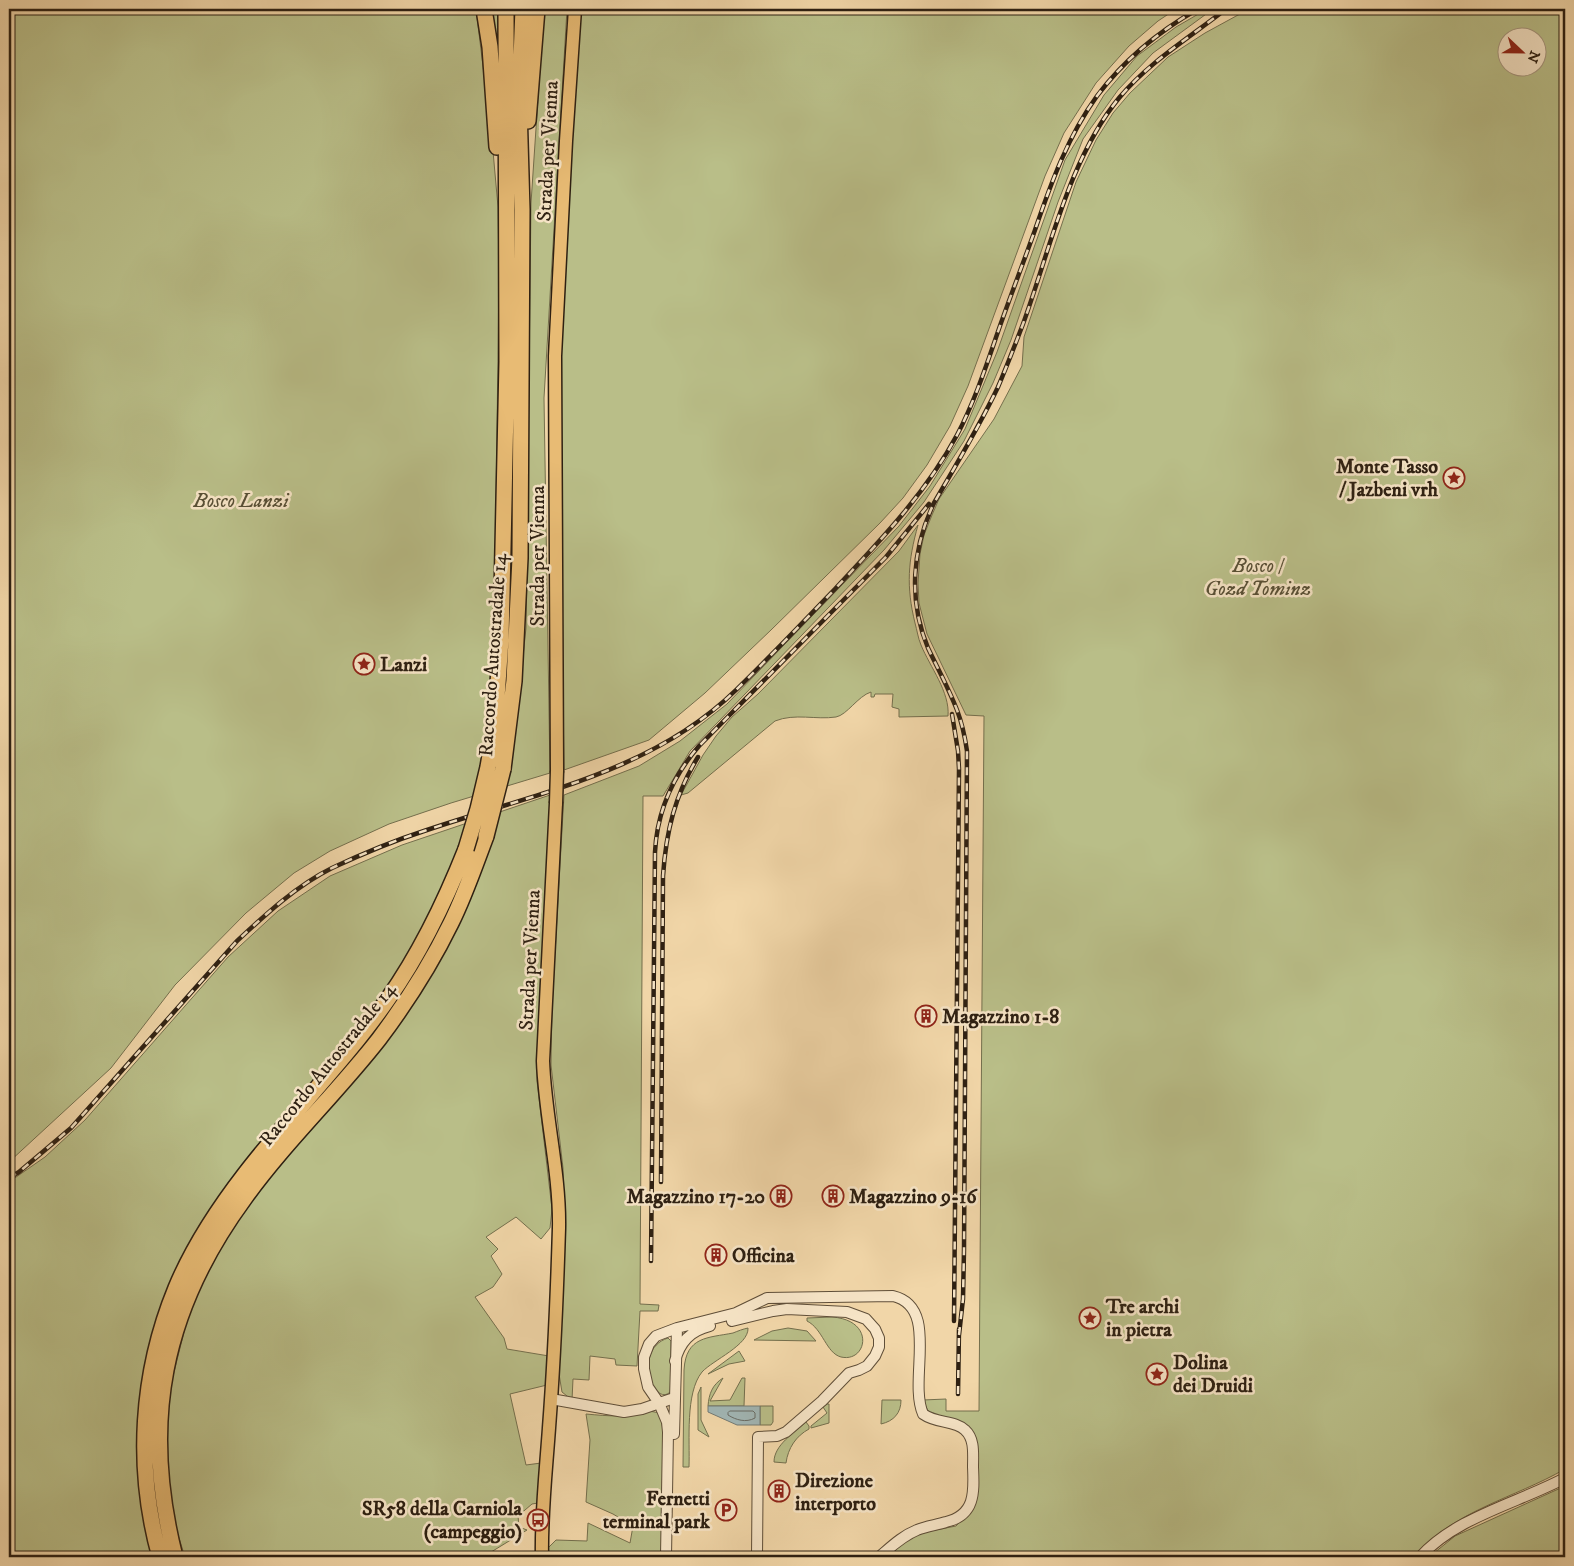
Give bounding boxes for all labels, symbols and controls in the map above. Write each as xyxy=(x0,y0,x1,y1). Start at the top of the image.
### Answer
north arrow xyxy=(1496,28,1546,78)
text: N xyxy=(1522,48,1544,66)
street label: Strada per Vienna xyxy=(532,80,565,222)
place label: Monte Tasso / Jazbeni vrh xyxy=(1336,455,1439,503)
place icon: Monte Tasso / Jazbeni vrh xyxy=(1442,466,1466,490)
street label: Strada per Vienna xyxy=(526,485,551,627)
park label: Bosco Lanzi xyxy=(193,489,290,514)
street label: Raccordo Autostradale 14 xyxy=(474,552,513,757)
park label: Bosco / Gozd Tominz xyxy=(1205,554,1311,602)
place icon: Lanzi xyxy=(352,652,376,676)
place label: Lanzi xyxy=(380,653,427,678)
street label: Strada per Vienna xyxy=(514,889,547,1031)
street label: Raccordo Autostradale 14 xyxy=(254,978,402,1152)
building icon: Magazzino 1-8 xyxy=(914,1004,938,1028)
place label: Magazzino 1-8 xyxy=(942,1005,1059,1030)
building icon: Magazzino 17-20 xyxy=(769,1184,793,1208)
building icon: Magazzino 9-16 xyxy=(821,1184,845,1208)
place label: Magazzino 17-20 xyxy=(627,1185,765,1210)
place label: Magazzino 9-16 xyxy=(849,1185,978,1210)
building icon: Officina xyxy=(704,1243,728,1267)
place label: Officina xyxy=(732,1244,795,1269)
place label: Tre archi in pietra xyxy=(1105,1295,1179,1343)
place icon: Tre archi in pietra xyxy=(1078,1306,1102,1330)
place label: Dolina dei Druidi xyxy=(1173,1351,1253,1399)
place icon: Dolina dei Druidi xyxy=(1145,1362,1169,1386)
place label: Direzione interporto xyxy=(795,1469,876,1517)
building icon: Direzione interporto xyxy=(767,1479,791,1503)
place label: Fernetti terminal park xyxy=(603,1487,711,1535)
place label: SR58 della Carniola (campeggio) xyxy=(362,1497,522,1545)
parking icon: Fernetti terminal park xyxy=(714,1498,738,1522)
bus stop icon: SR58 della Carniola (campeggio) xyxy=(526,1508,550,1532)

